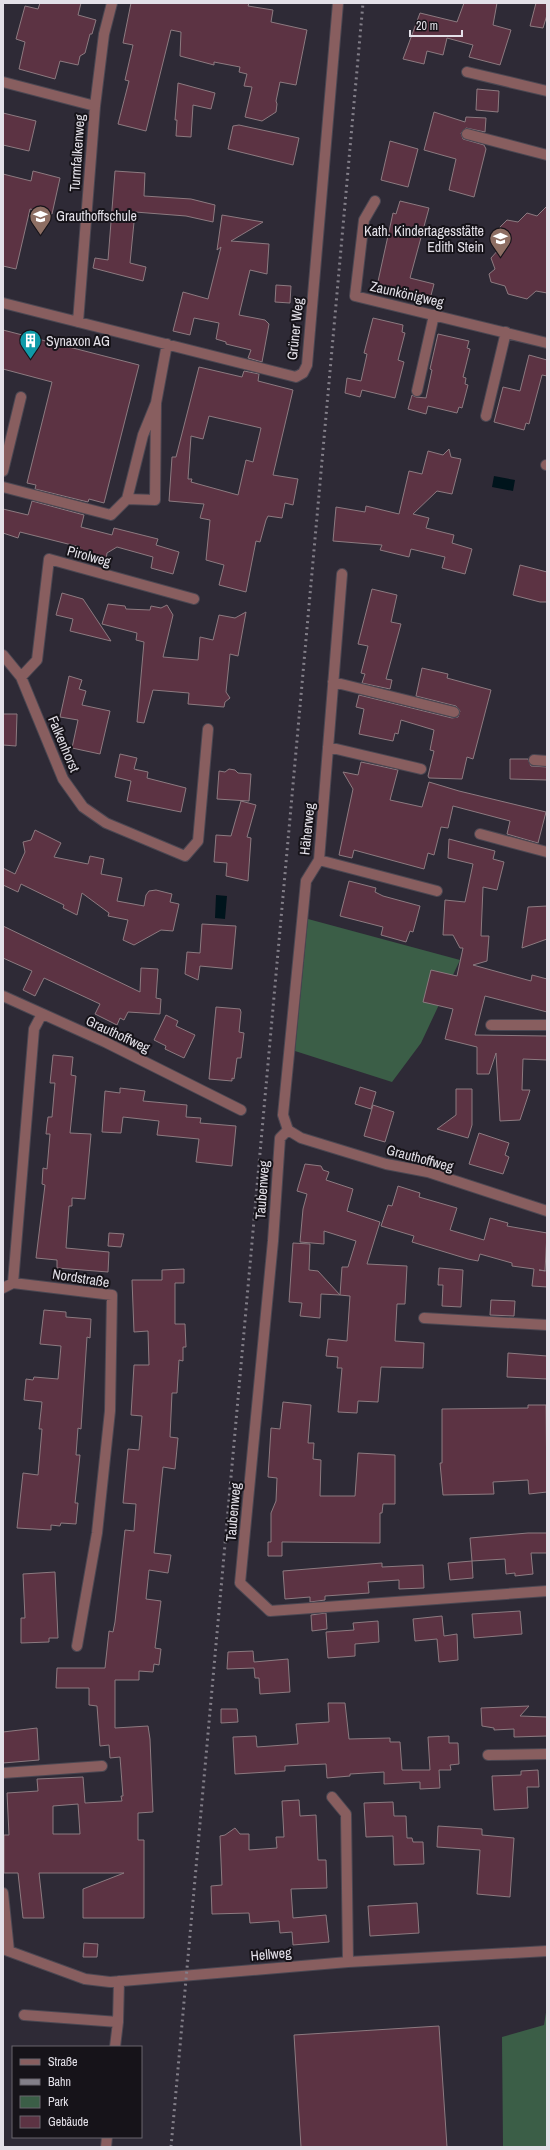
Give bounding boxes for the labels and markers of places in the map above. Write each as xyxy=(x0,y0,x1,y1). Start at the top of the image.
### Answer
school or university icon: Grauthoffschule xyxy=(28,203,54,236)
place label: Grauthoffschule xyxy=(56,207,137,225)
place label: Kath. Kindertagesstätte Edith Stein xyxy=(364,222,484,256)
school or university icon: Kath. Kindertagesstätte Edith Stein xyxy=(487,226,513,259)
building icon: Synaxon AG xyxy=(17,328,43,361)
place label: Synaxon AG xyxy=(46,332,110,350)

